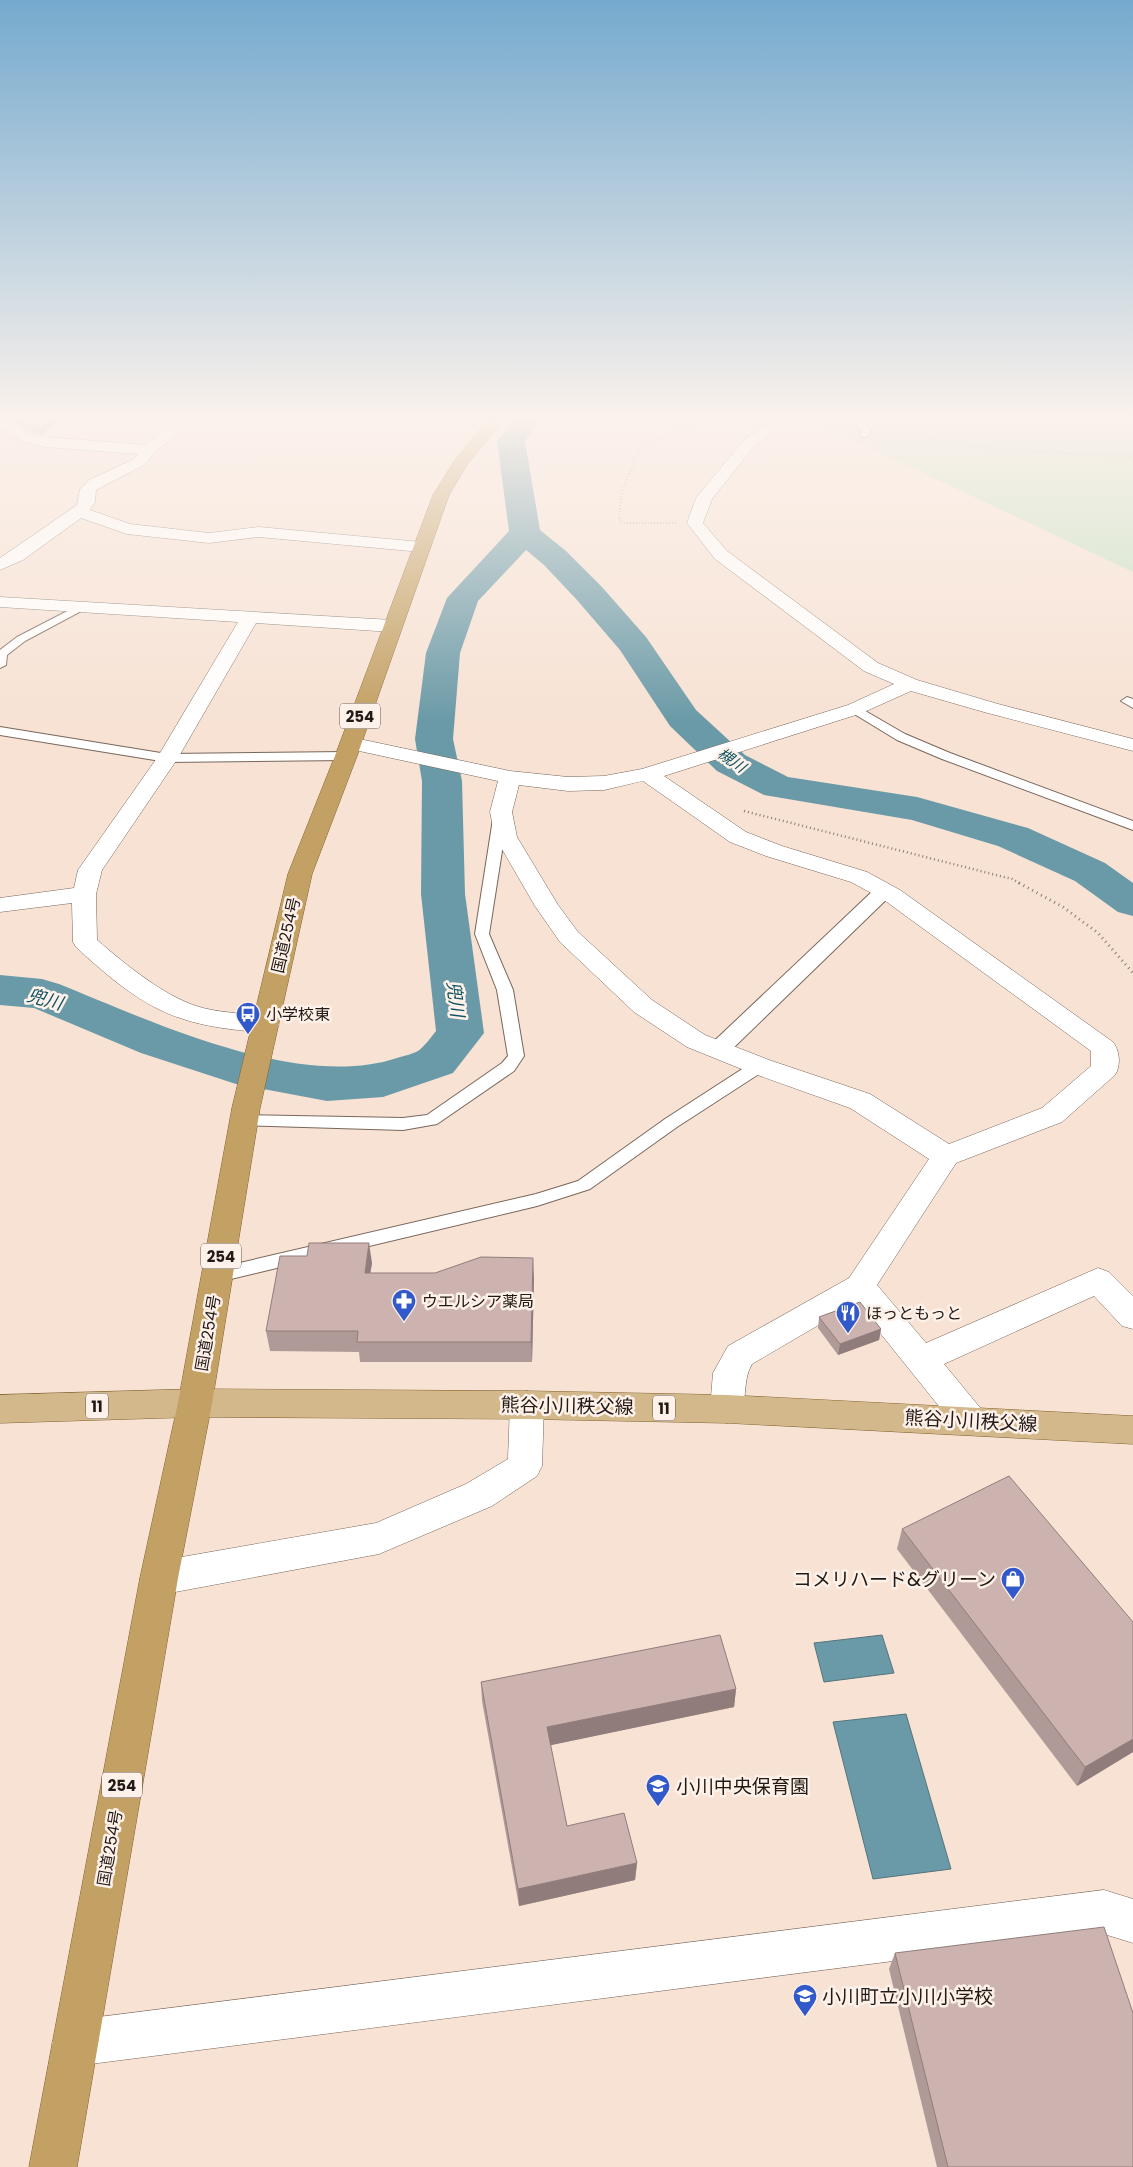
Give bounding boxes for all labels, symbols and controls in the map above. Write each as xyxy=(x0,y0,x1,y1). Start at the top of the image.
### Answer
road number: 254 xyxy=(340,704,380,728)
water label: 槻川 xyxy=(714,743,752,778)
street label: 国道254号 xyxy=(266,895,306,975)
water label: 兜川 xyxy=(441,980,471,1020)
water label: 兜川 xyxy=(24,982,68,1016)
bus stop icon: 小学校東 xyxy=(235,1001,261,1035)
place label: 小学校東 xyxy=(266,1003,330,1026)
road number: 254 xyxy=(201,1244,241,1268)
pharmacy icon: ウエルシア薬局 xyxy=(391,1288,417,1322)
place label: ウエルシア薬局 xyxy=(422,1290,534,1313)
street label: 国道254号 xyxy=(190,1293,226,1373)
restaurant icon: ほっともっと xyxy=(835,1300,861,1334)
place label: ほっともっと xyxy=(866,1302,962,1325)
street label: 熊谷小川秩父線 xyxy=(500,1391,634,1421)
road number: 11 xyxy=(86,1394,108,1418)
road number: 11 xyxy=(653,1396,675,1420)
street label: 熊谷小川秩父線 xyxy=(904,1404,1038,1438)
place label: コメリハード&グリーン xyxy=(793,1566,996,1593)
shop icon: コメリハード&グリーン xyxy=(1000,1566,1026,1600)
road number: 254 xyxy=(102,1772,142,1798)
school or university icon: 小川中央保育園 xyxy=(645,1773,671,1807)
place label: 小川中央保育園 xyxy=(676,1773,809,1800)
street label: 国道254号 xyxy=(92,1808,128,1888)
school or university icon: 小川町立小川小学校 xyxy=(792,1983,818,2017)
place label: 小川町立小川小学校 xyxy=(822,1983,993,2010)

